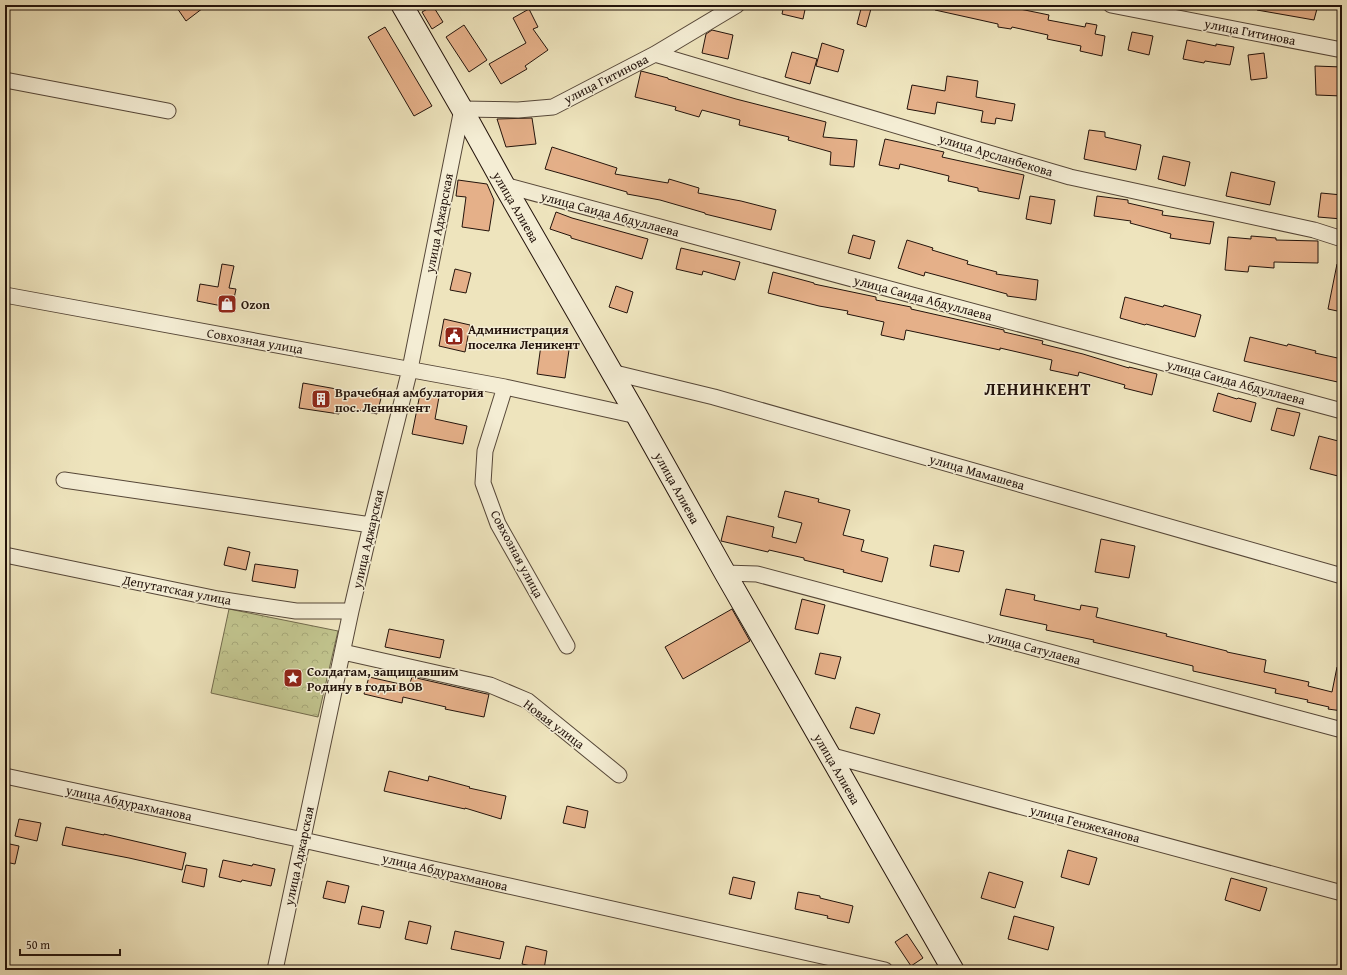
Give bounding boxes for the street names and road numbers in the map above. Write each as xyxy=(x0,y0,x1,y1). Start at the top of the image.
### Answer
street label: улица Гитинова xyxy=(1202,14,1298,50)
street label: улица Гитинова xyxy=(559,49,652,109)
street label: улица Арсланбекова xyxy=(936,128,1056,182)
street label: улица Алиева xyxy=(487,167,544,247)
street label: улица Аджарская xyxy=(420,171,458,275)
street label: улица Саида Абдуллаева xyxy=(538,186,682,242)
street label: улица Саида Абдуллаева xyxy=(851,270,995,326)
street label: Совхозная улица xyxy=(205,323,305,359)
street label: улица Саида Абдуллаева xyxy=(1164,354,1308,410)
street label: улица Алиева xyxy=(649,448,705,528)
street label: улица Мамашева xyxy=(926,449,1028,495)
street label: улица Аджарская xyxy=(347,487,389,591)
street label: Совхозная улица xyxy=(486,507,549,602)
street label: Депутатская улица xyxy=(120,570,234,610)
street label: улица Сатулаева xyxy=(984,626,1084,670)
street label: Новая улица xyxy=(519,695,589,754)
street label: улица Алиева xyxy=(808,729,865,809)
street label: улица Абдурахманова xyxy=(63,780,194,826)
street label: улица Генжеханова xyxy=(1027,800,1143,848)
street label: улица Аджарская xyxy=(279,804,319,908)
street label: улица Абдурахманова xyxy=(379,848,510,896)

